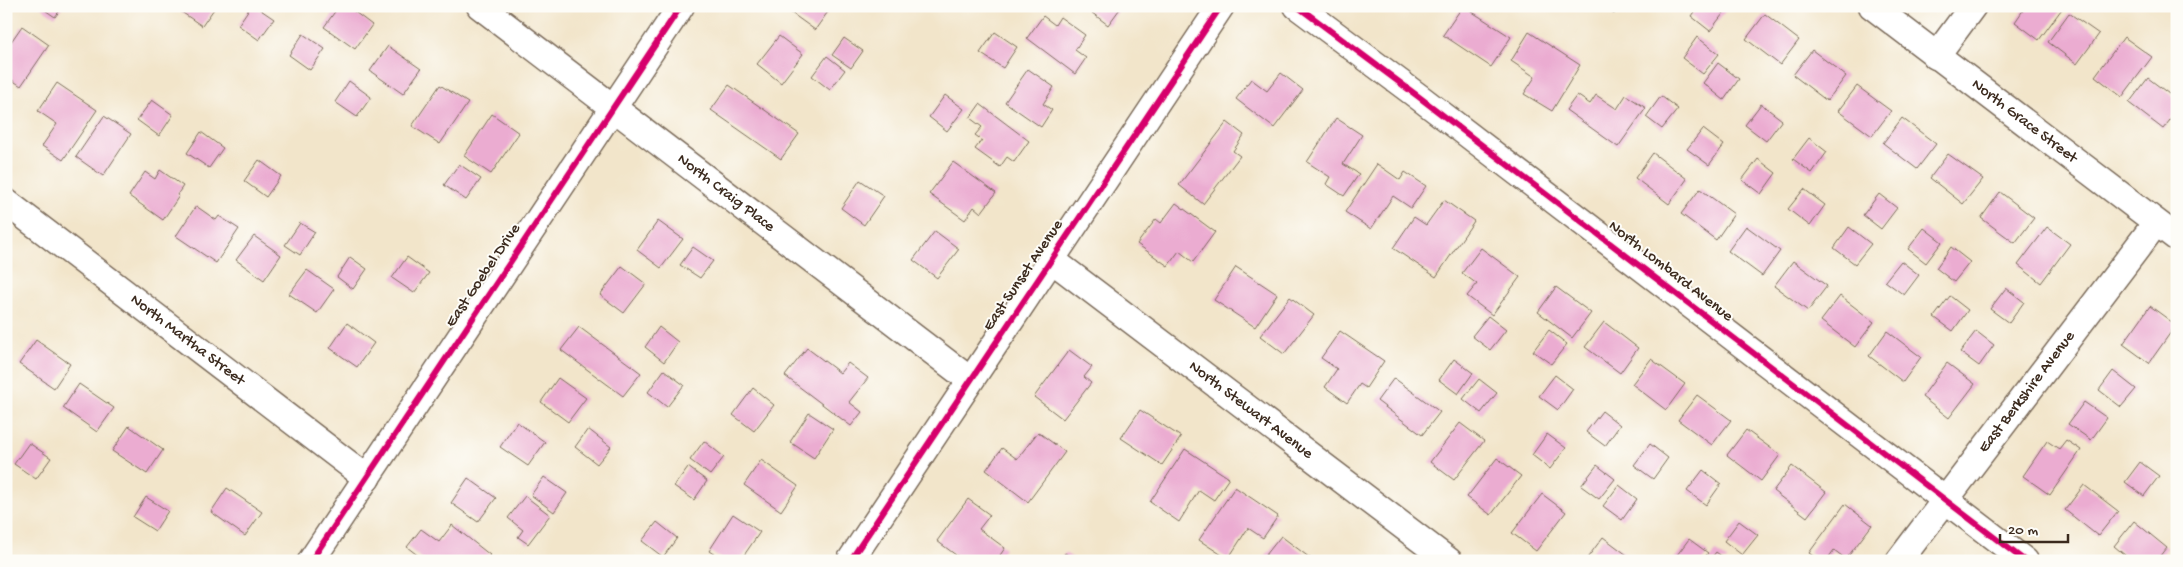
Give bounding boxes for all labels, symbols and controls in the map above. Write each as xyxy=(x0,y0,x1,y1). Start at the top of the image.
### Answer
street label: North Grace Street xyxy=(1967,75,2082,169)
street label: North Craig Place xyxy=(673,150,779,237)
street label: East Sunset Avenue xyxy=(980,216,1069,335)
street label: North Lombard Avenue xyxy=(1604,217,1737,327)
street label: East Goebel Drive xyxy=(442,220,526,331)
street label: North Martha Street xyxy=(126,291,249,391)
street label: East Berkshire Avenue xyxy=(1975,327,2080,457)
street label: North Stewart Avenue xyxy=(1185,357,1317,464)
scale bar xyxy=(2000,512,2068,544)
text: 20 m xyxy=(2008,522,2038,540)

